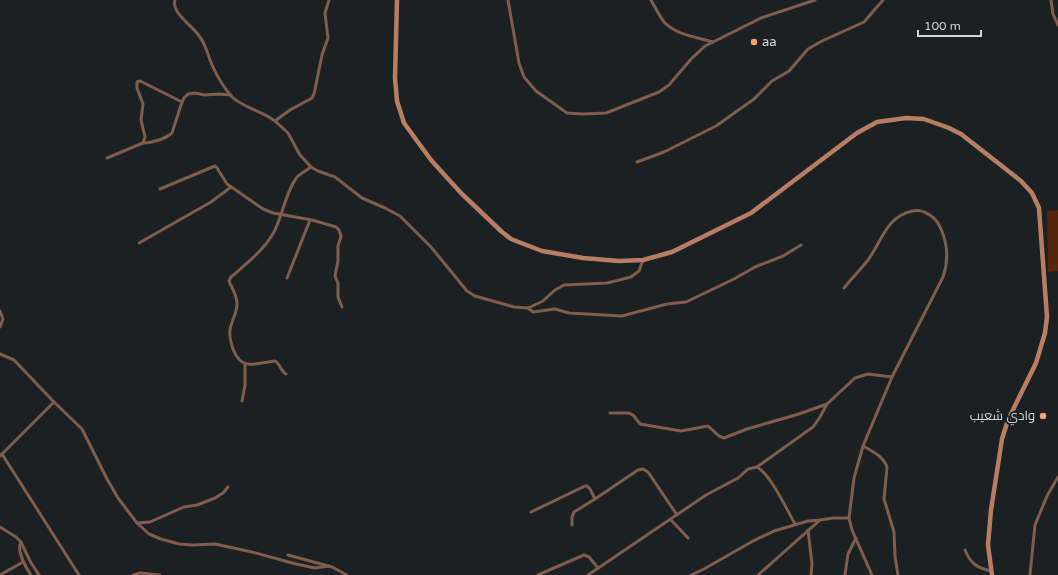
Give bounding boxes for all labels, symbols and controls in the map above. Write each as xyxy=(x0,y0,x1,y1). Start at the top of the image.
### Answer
scale bar xyxy=(918,12,981,38)
text: 100 m xyxy=(924,19,961,33)
place label: aa xyxy=(762,34,777,50)
marker: aa xyxy=(749,37,759,47)
place label: وادي شعيب xyxy=(970,408,1035,426)
marker: وادي شعيب xyxy=(1038,411,1048,421)

